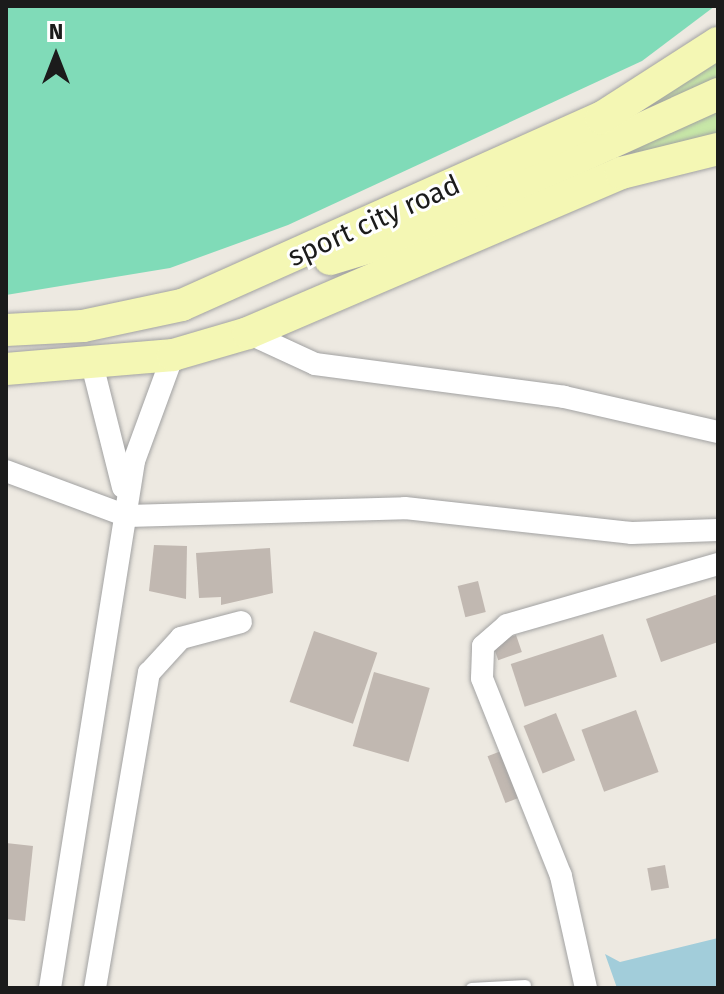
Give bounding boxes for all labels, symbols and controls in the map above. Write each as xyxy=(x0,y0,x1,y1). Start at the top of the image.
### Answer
north arrow xyxy=(16,16,96,96)
text: N xyxy=(49,18,63,45)
street label: sport city road xyxy=(283,168,465,274)

